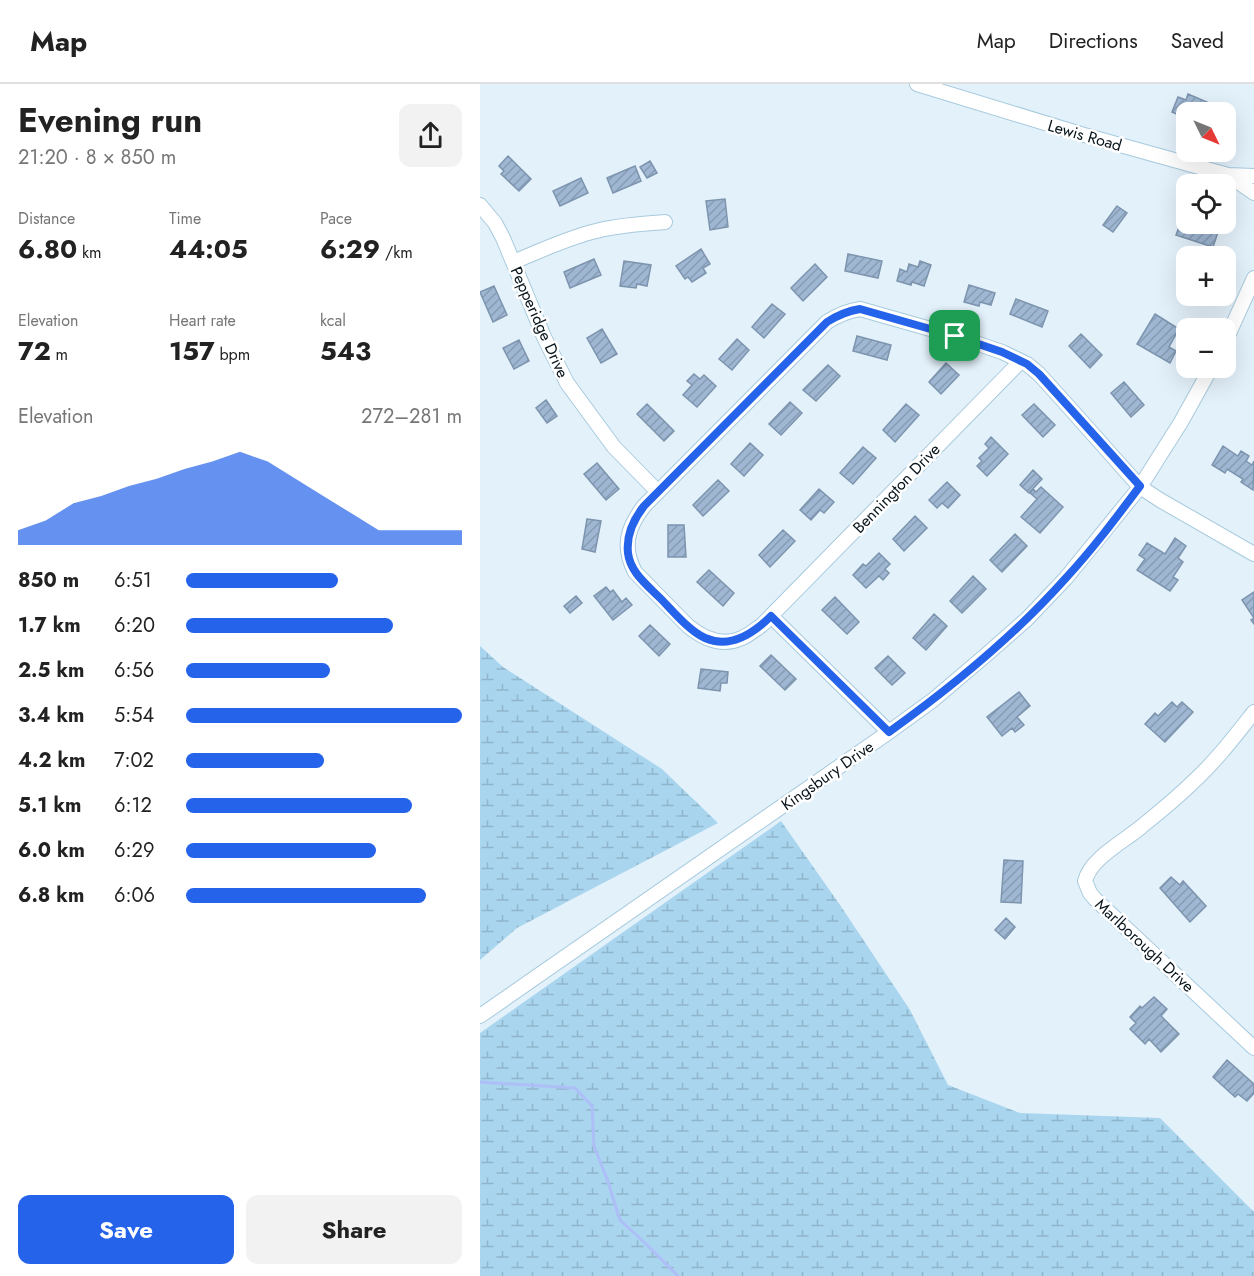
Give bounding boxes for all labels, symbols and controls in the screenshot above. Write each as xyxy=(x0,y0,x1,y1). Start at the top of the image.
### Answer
text: Map xyxy=(30,21,87,62)
text: Map xyxy=(977,26,1016,56)
text: Directions xyxy=(1049,26,1138,56)
text: Saved xyxy=(1171,26,1224,56)
text: Evening run xyxy=(18,97,202,144)
north arrow xyxy=(1176,102,1236,162)
map controls xyxy=(1176,102,1236,378)
button: share xyxy=(399,104,462,167)
street label: Lewis Road xyxy=(1045,114,1125,157)
text: 21:20 · 8 × 850 m xyxy=(18,143,176,172)
button: locate xyxy=(1176,174,1236,234)
text: Distance xyxy=(18,207,75,230)
text: Time xyxy=(169,207,201,230)
text: Pace xyxy=(320,207,352,230)
text: 6.80 xyxy=(18,230,77,268)
text: 44:05 xyxy=(169,230,248,268)
text: 6:29 xyxy=(320,230,380,268)
text: km xyxy=(77,241,102,264)
text: /km xyxy=(380,241,413,264)
button: + xyxy=(1176,246,1236,306)
street label: Pepperidge Drive xyxy=(505,263,574,381)
text: Elevation xyxy=(18,309,78,332)
text: Heart rate xyxy=(169,309,236,332)
text: kcal xyxy=(320,309,346,332)
pin xyxy=(929,310,980,361)
button: − xyxy=(1176,318,1236,378)
icon: arrive xyxy=(938,319,971,352)
text: 72 xyxy=(18,332,51,370)
text: 157 xyxy=(169,332,215,370)
text: 543 xyxy=(320,332,371,370)
text: m xyxy=(51,343,68,366)
text: bpm xyxy=(215,343,250,366)
text: Elevation xyxy=(18,402,93,431)
text: 272–281 m xyxy=(361,402,462,431)
street label: Bennington Drive xyxy=(847,438,945,538)
text: 850 m xyxy=(18,566,79,595)
text: 6:51 xyxy=(114,566,152,595)
text: 1.7 km xyxy=(18,611,81,640)
text: 6:20 xyxy=(114,611,155,640)
text: 2.5 km xyxy=(18,656,84,685)
text: 6:56 xyxy=(114,656,154,685)
text: 3.4 km xyxy=(18,701,84,730)
text: 5:54 xyxy=(114,701,154,730)
street label: Kingsbury Drive xyxy=(776,735,878,816)
text: 4.2 km xyxy=(18,746,85,775)
text: 7:02 xyxy=(114,746,154,775)
text: 5.1 km xyxy=(18,791,81,820)
text: 6:12 xyxy=(114,791,152,820)
text: 6.0 km xyxy=(18,836,85,865)
text: 6:29 xyxy=(114,836,154,865)
text: 6.8 km xyxy=(18,881,84,910)
text: 6:06 xyxy=(114,881,155,910)
street label: Marlborough Drive xyxy=(1090,893,1199,997)
button: Save xyxy=(18,1195,234,1264)
button: Share xyxy=(246,1195,462,1264)

